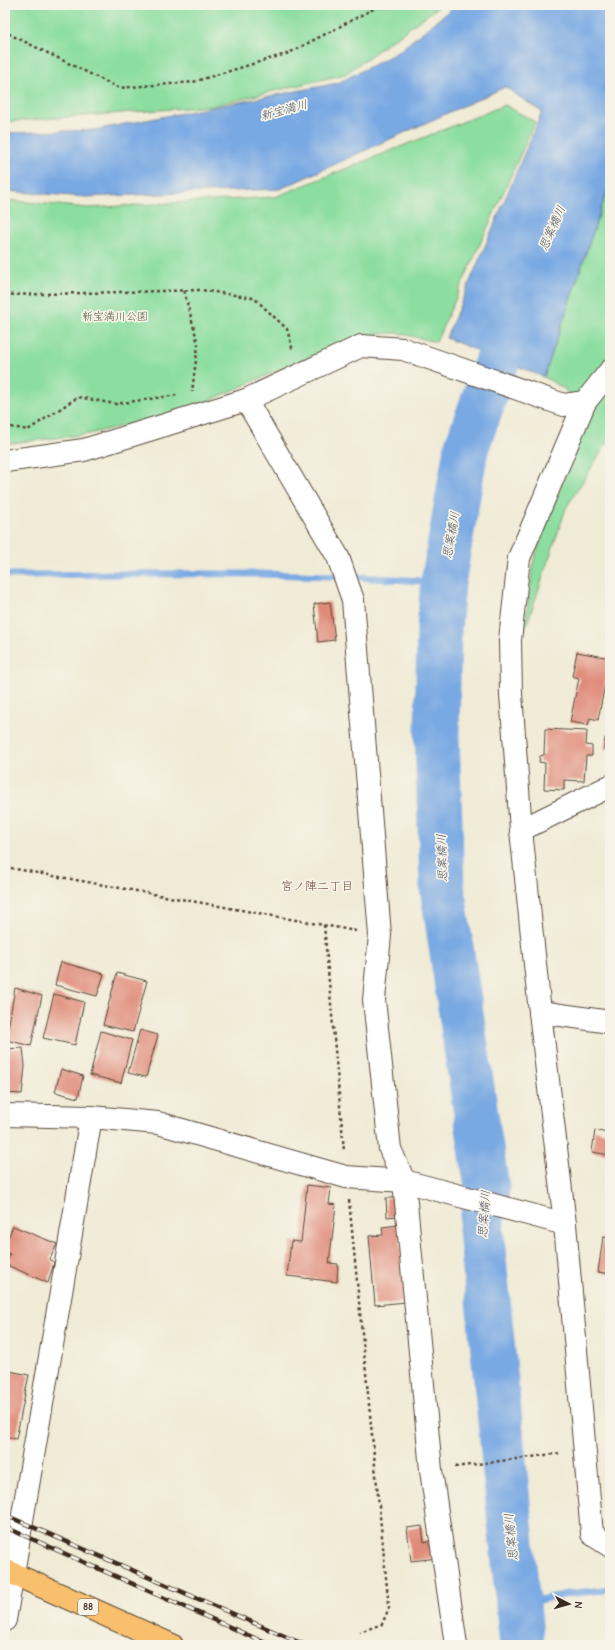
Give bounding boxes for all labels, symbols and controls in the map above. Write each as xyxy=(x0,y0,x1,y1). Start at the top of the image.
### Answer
water label: 新宝満川 xyxy=(259,97,309,123)
water label: 思案橋川 xyxy=(536,203,568,253)
park label: 新宝満川公園 xyxy=(82,310,148,323)
water label: 思案橋川 xyxy=(440,510,462,560)
water label: 思案橋川 xyxy=(434,834,450,882)
district label: 宮ノ陣二丁目 xyxy=(281,879,353,893)
water label: 思案橋川 xyxy=(475,1190,493,1238)
water label: 思案橋川 xyxy=(502,1512,520,1562)
north arrow xyxy=(549,1584,589,1624)
road number: 88 xyxy=(78,1599,98,1615)
text: N xyxy=(572,1601,585,1609)

